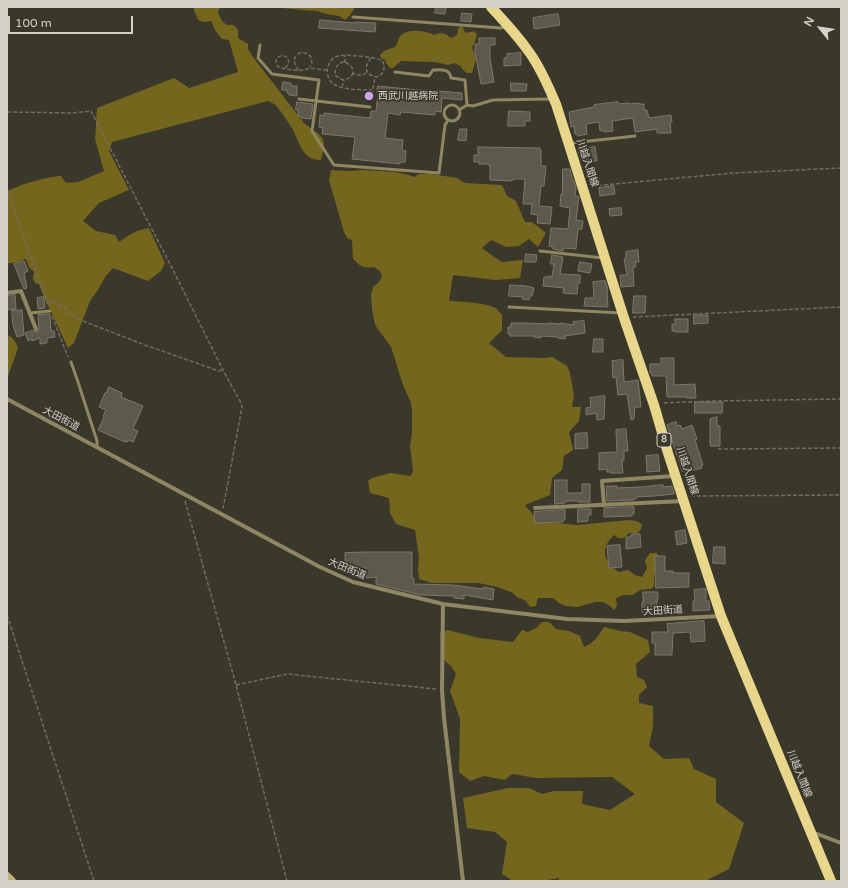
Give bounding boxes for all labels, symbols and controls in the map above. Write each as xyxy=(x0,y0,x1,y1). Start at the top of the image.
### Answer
scale bar xyxy=(10,8,135,34)
north arrow xyxy=(800,8,840,48)
text: N xyxy=(801,15,817,29)
text: 100 m xyxy=(15,16,52,30)
marker: 西武川越病院 xyxy=(363,90,375,102)
place label: 西武川越病院 xyxy=(378,90,438,102)
street label: 川越入間線 xyxy=(574,137,600,189)
street label: 大田街道 xyxy=(41,404,81,434)
road number: 8 xyxy=(657,433,671,447)
street label: 川越入間線 xyxy=(674,445,700,497)
street label: 大田街道 xyxy=(326,556,368,582)
street label: 大田街道 xyxy=(643,604,683,618)
street label: 川越入間線 xyxy=(784,749,814,799)

